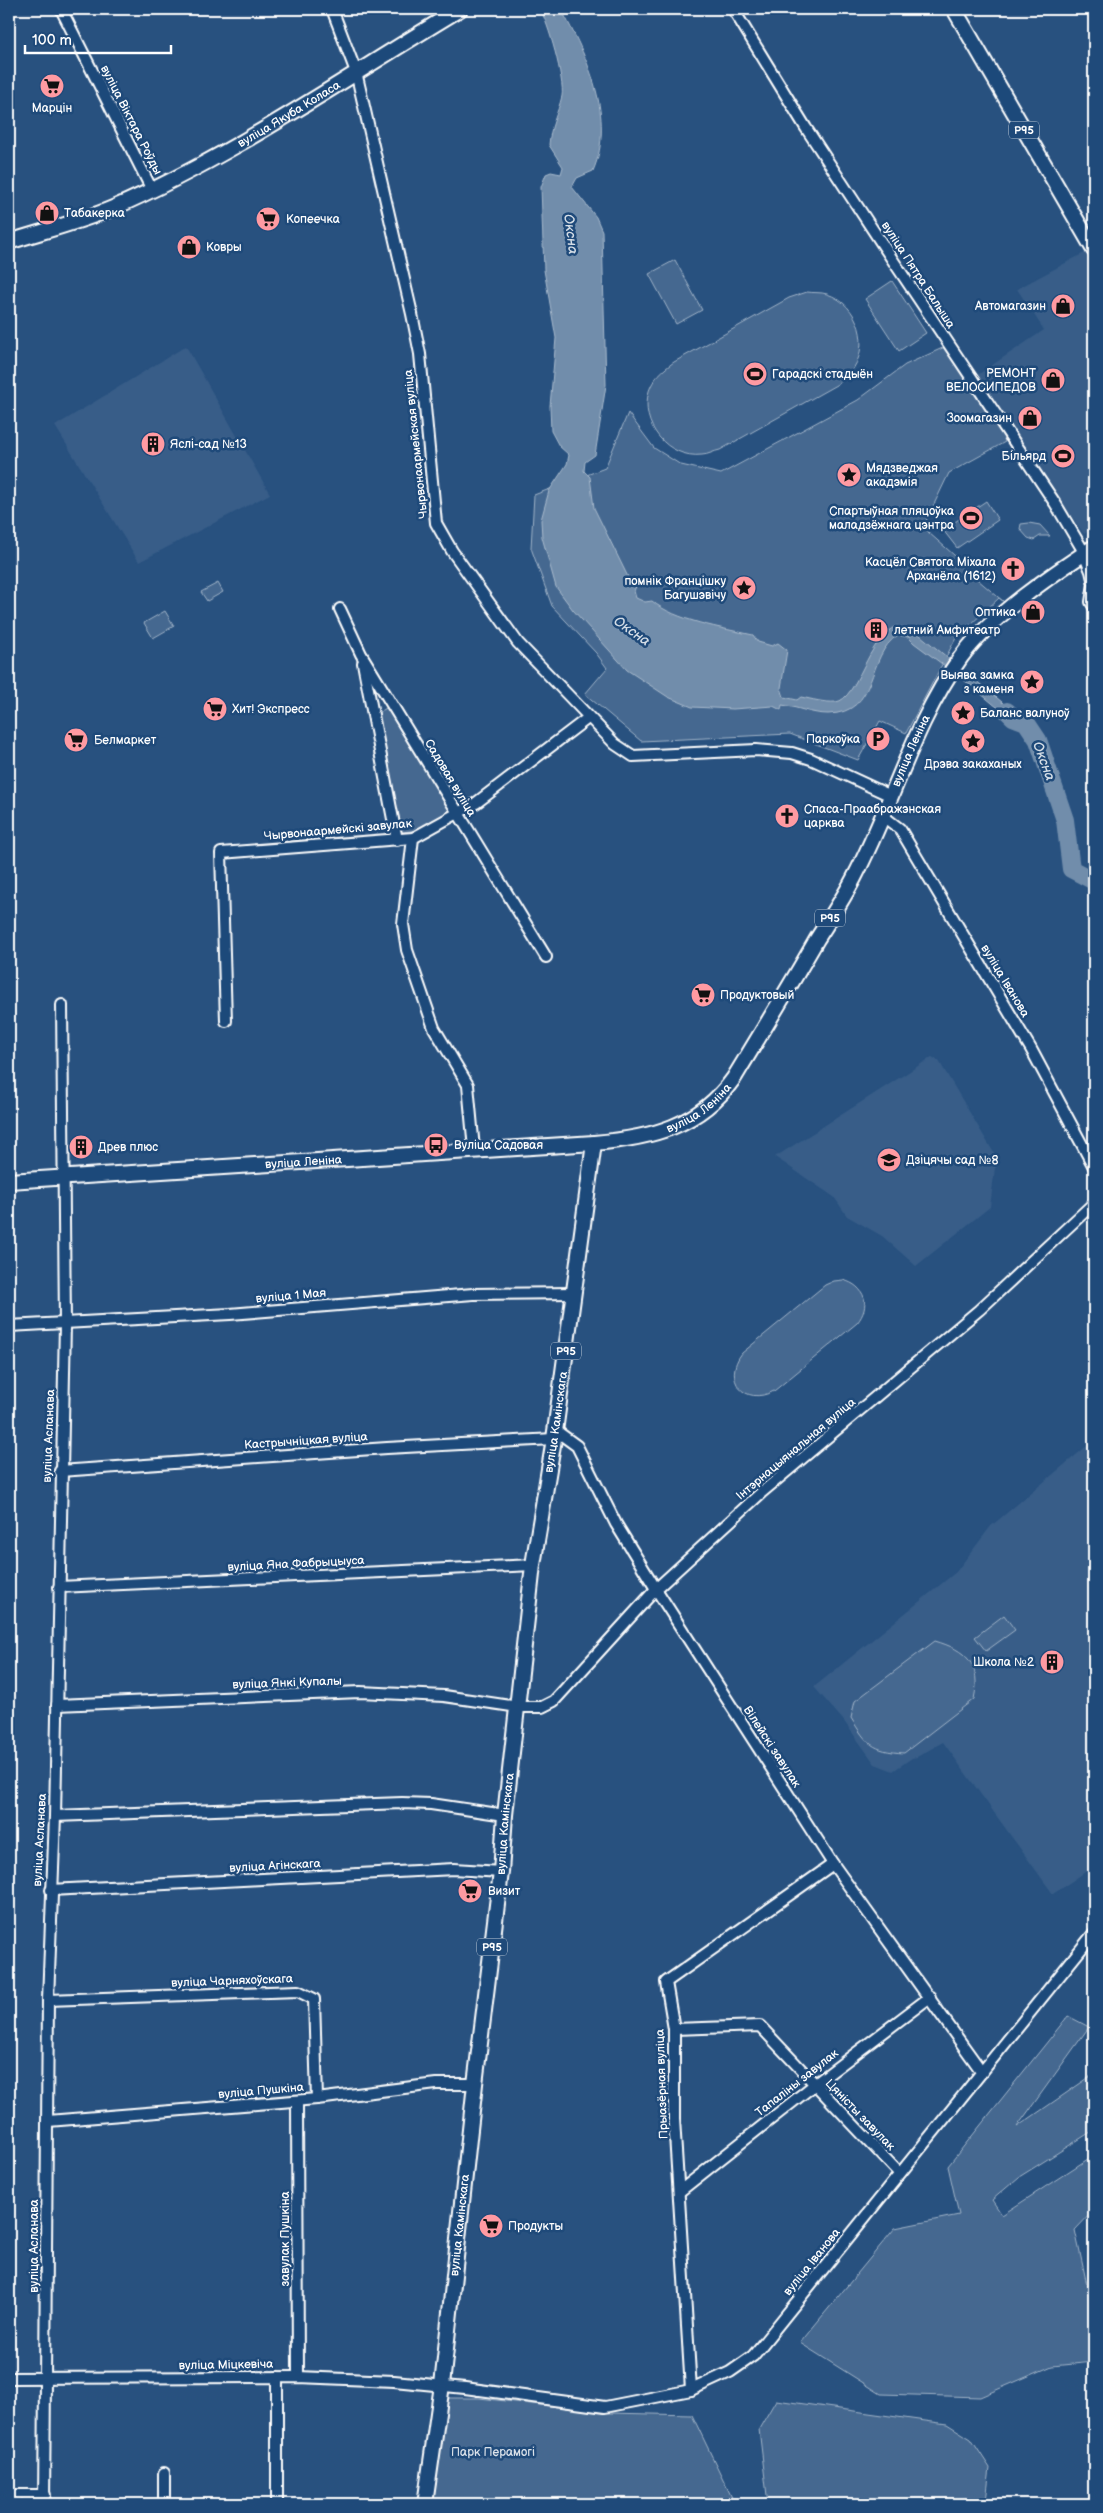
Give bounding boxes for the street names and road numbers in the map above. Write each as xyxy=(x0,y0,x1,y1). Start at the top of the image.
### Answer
street label: вуліца Віктара Роўды xyxy=(97,63,165,177)
street label: вуліца Якуба Коласа xyxy=(235,77,343,151)
road number: Р95 xyxy=(1009,122,1039,138)
street label: вуліца Пятра Балыша xyxy=(878,219,958,331)
street label: Чырвонаармейская вуліца xyxy=(401,369,431,519)
street label: вуліца Леніна xyxy=(888,712,933,789)
street label: Садовая вуліца xyxy=(421,737,479,819)
street label: Чырвонаармейскі завулак xyxy=(263,816,413,844)
road number: Р95 xyxy=(815,910,845,926)
street label: вуліца Іванова xyxy=(977,942,1033,1020)
street label: вуліца Леніна xyxy=(664,1080,734,1136)
street label: вуліца Леніна xyxy=(264,1152,342,1172)
street label: вуліца 1 Мая xyxy=(255,1285,327,1307)
road number: Р95 xyxy=(551,1342,581,1360)
street label: вуліца Камінскага xyxy=(541,1371,571,1474)
street label: вуліца Асланава xyxy=(40,1389,58,1483)
street label: Інтэрнацыянальная вуліца xyxy=(733,1395,859,1503)
street label: Кастрычніцкая вуліца xyxy=(244,1429,368,1453)
street label: вуліца Яна Фабрыцыуса xyxy=(227,1553,365,1575)
street label: вуліца Янкі Купалы xyxy=(232,1674,342,1692)
street label: Вілейскі завулак xyxy=(740,1703,804,1791)
street label: вуліца Камінскага xyxy=(493,1772,517,1875)
street label: вуліца Асланава xyxy=(30,1793,50,1887)
street label: вуліца Агінскага xyxy=(229,1856,321,1876)
road number: Р95 xyxy=(477,1938,507,1955)
street label: вуліца Чарняхоўскага xyxy=(171,1971,293,1991)
street label: Прыазёрная вуліца xyxy=(653,2029,671,2139)
street label: Тапаліны завулак xyxy=(752,2045,842,2120)
street label: Цяністы завулак xyxy=(822,2076,898,2154)
street label: вуліца Пушкіна xyxy=(218,2080,304,2102)
street label: вуліца Камінскага xyxy=(446,2174,473,2277)
street label: завулак Пушкіна xyxy=(278,2191,293,2287)
street label: вуліца Асланава xyxy=(27,2199,42,2293)
street label: вуліца Іванова xyxy=(780,2225,844,2299)
street label: вуліца Міцкевіча xyxy=(179,2357,273,2373)

